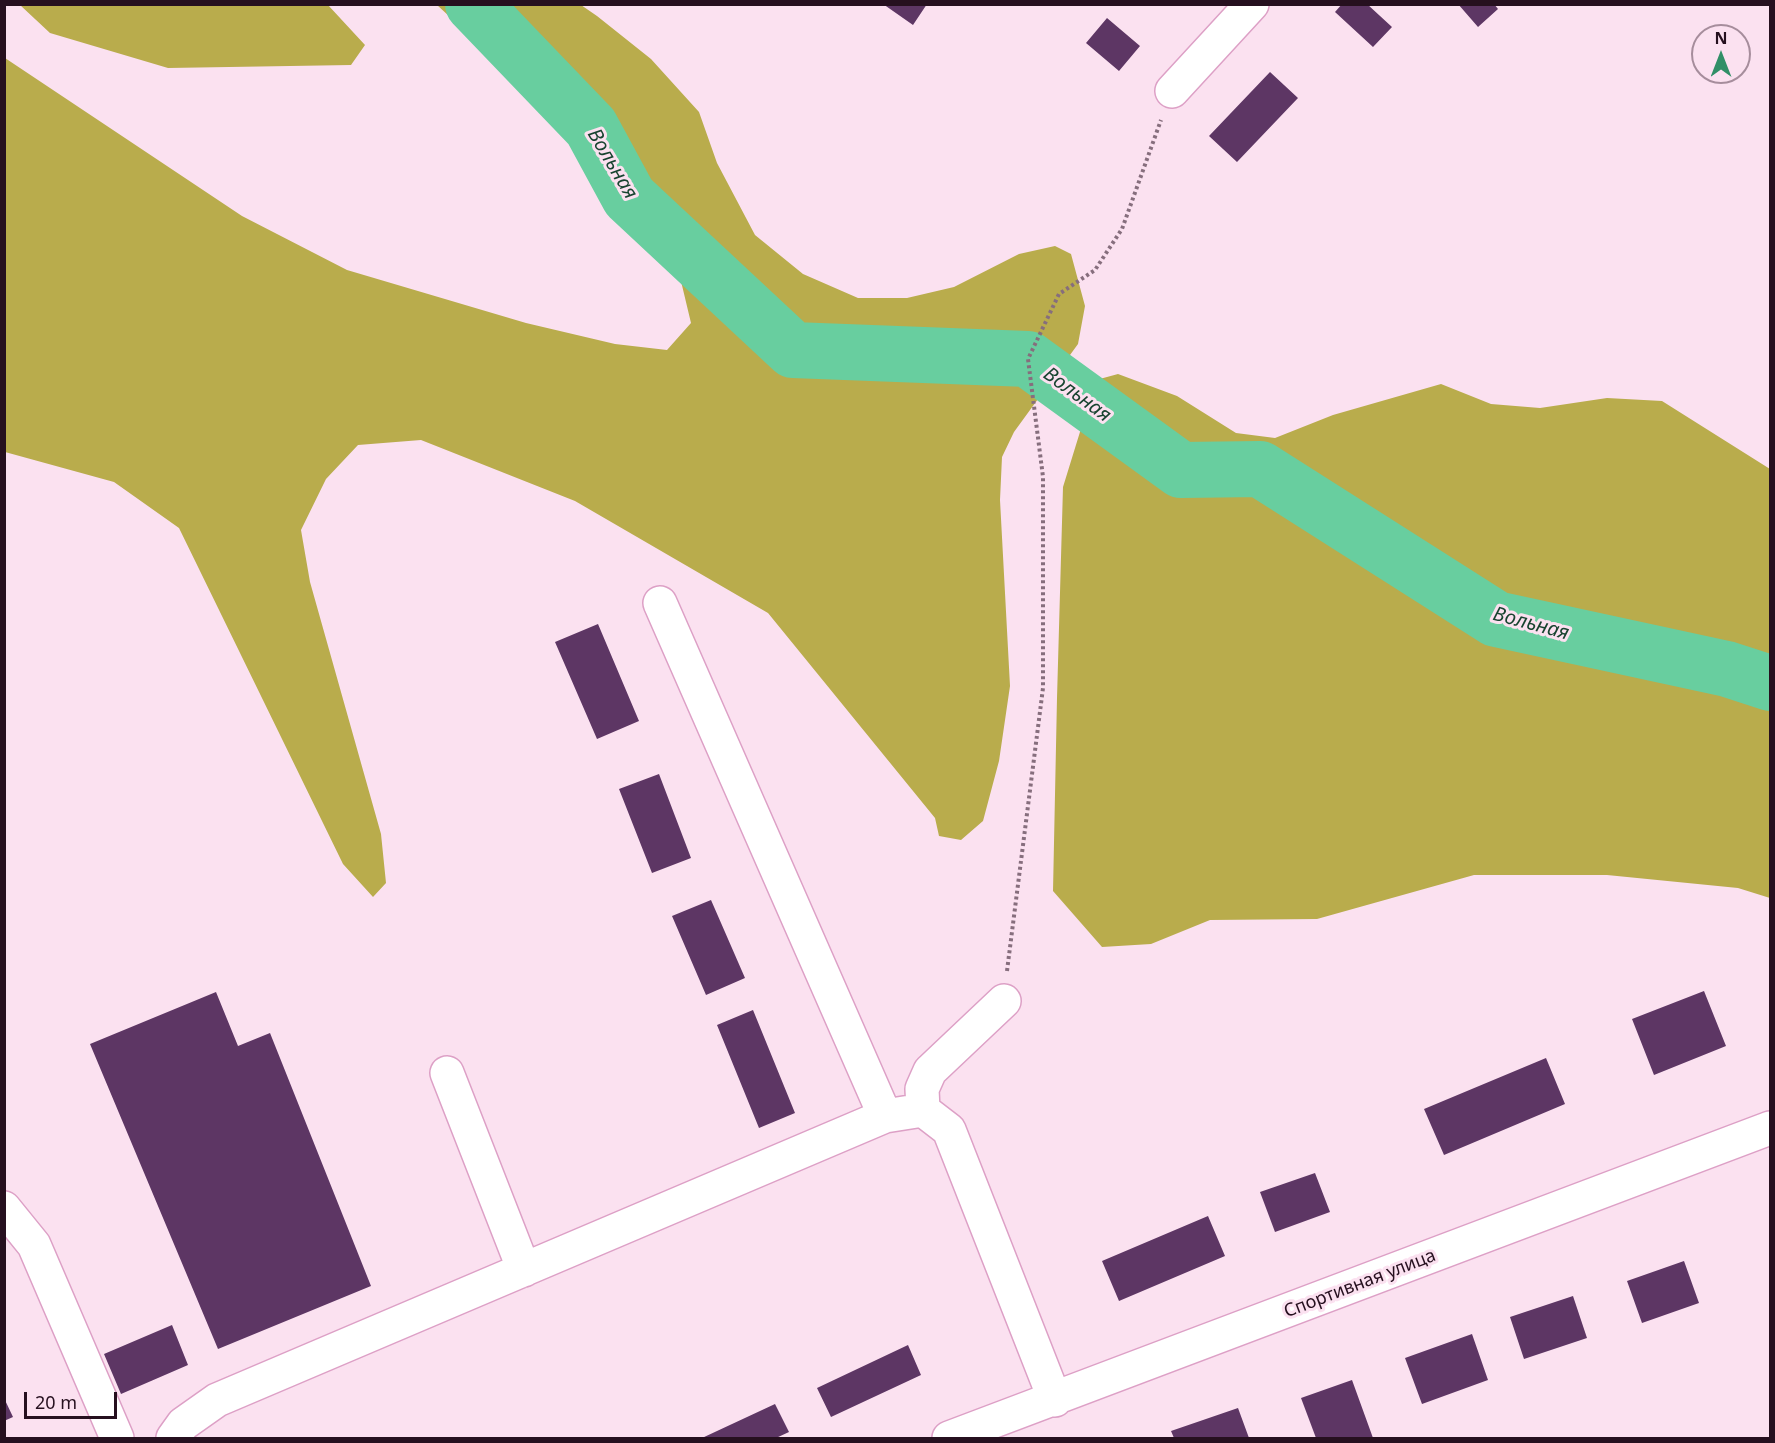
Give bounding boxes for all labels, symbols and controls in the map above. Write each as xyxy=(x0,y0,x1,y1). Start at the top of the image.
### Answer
north arrow xyxy=(1691,24,1751,84)
text: N xyxy=(1714,27,1728,49)
water label: Вольная xyxy=(582,125,642,203)
water label: Вольная xyxy=(1039,363,1115,427)
water label: Вольная xyxy=(1490,602,1572,646)
street label: Спортивная улица xyxy=(1281,1245,1439,1323)
scale bar xyxy=(27,1380,120,1418)
text: 20 m xyxy=(35,1390,77,1414)

